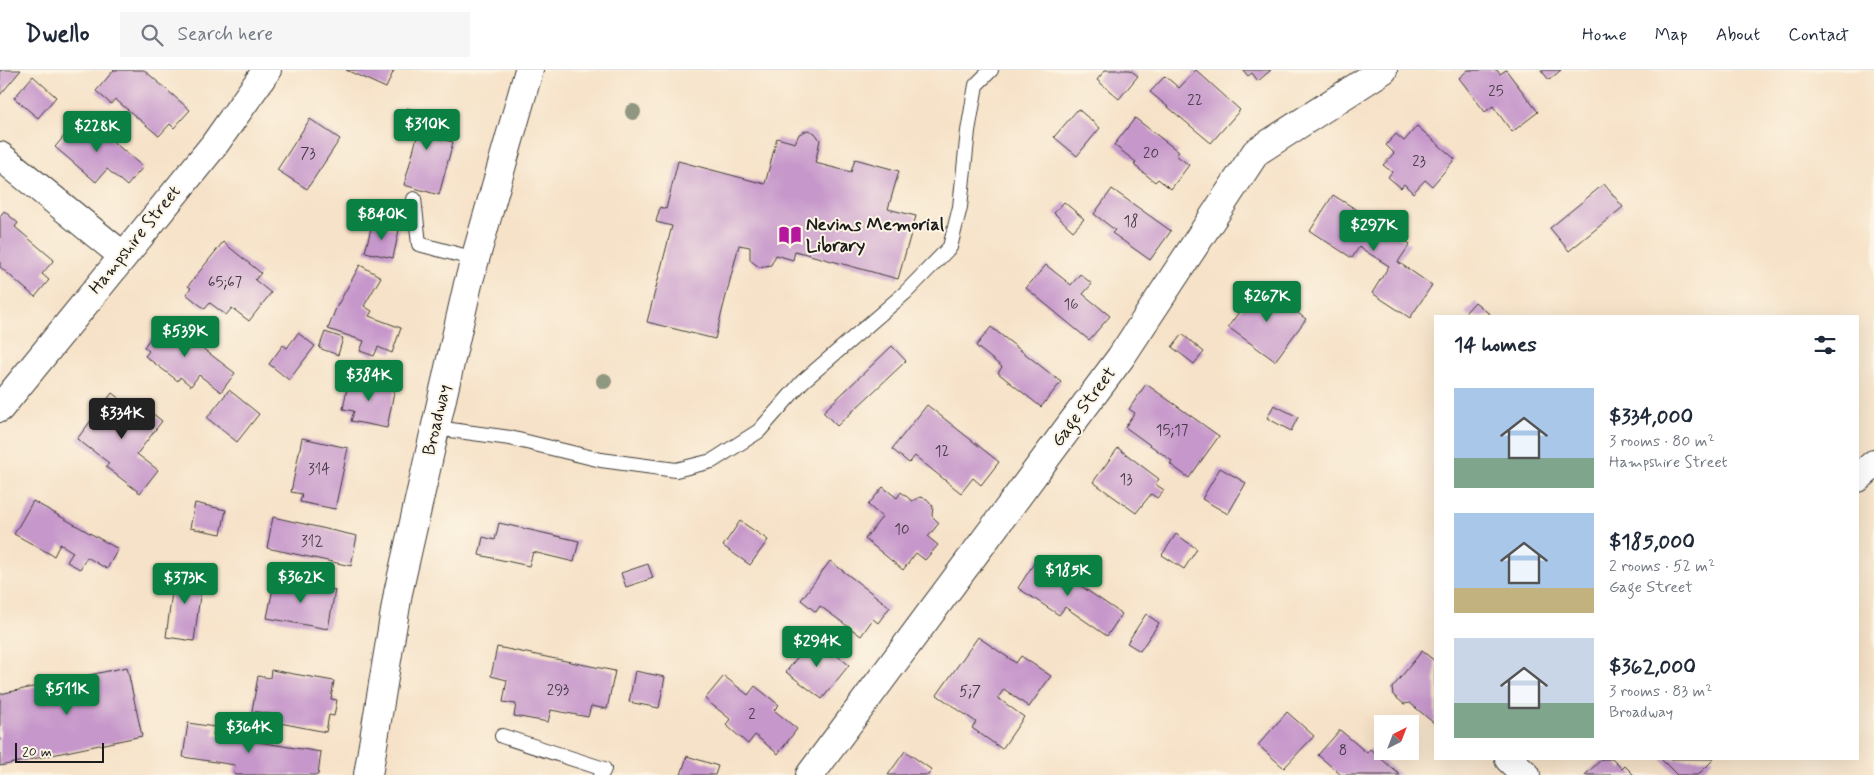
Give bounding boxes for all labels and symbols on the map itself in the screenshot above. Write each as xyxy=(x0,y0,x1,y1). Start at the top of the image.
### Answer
house number: 25 xyxy=(1488,82,1504,102)
house number: 22 xyxy=(1187,91,1203,111)
pin: $310K xyxy=(392,108,462,151)
pin: $228K xyxy=(62,111,132,153)
house number: 73 xyxy=(300,144,316,164)
house number: 20 xyxy=(1143,144,1159,164)
house number: 23 xyxy=(1412,152,1426,172)
street label: Hampshire Street xyxy=(84,180,186,299)
pin: $840K xyxy=(347,198,417,241)
pin: $297K xyxy=(1339,210,1409,252)
house number: 18 xyxy=(1124,212,1138,232)
place label: Nevins Memorial Library xyxy=(806,213,945,258)
library icon: Nevins Memorial Library xyxy=(777,222,803,248)
house number: 65;67 xyxy=(208,273,243,293)
pin: $267K xyxy=(1232,280,1302,323)
house number: 16 xyxy=(1063,295,1079,315)
pin: $539K xyxy=(150,316,220,358)
pin: $384K xyxy=(334,360,404,402)
street label: Gage Street xyxy=(1046,362,1124,453)
street label: Broadway xyxy=(417,382,457,458)
pin: $334K xyxy=(87,398,157,440)
house number: 15;17 xyxy=(1156,421,1189,441)
house number: 12 xyxy=(935,442,949,462)
house number: 314 xyxy=(308,460,330,480)
house number: 13 xyxy=(1119,470,1133,490)
house number: 10 xyxy=(894,520,910,540)
house number: 312 xyxy=(301,532,323,552)
pin: $185K xyxy=(1033,554,1103,597)
pin: $373K xyxy=(150,562,220,605)
pin: $362K xyxy=(266,562,336,604)
pin: $294K xyxy=(782,626,852,668)
pin: $511K xyxy=(32,674,102,716)
house number: 293 xyxy=(547,681,569,701)
house number: 5;7 xyxy=(959,682,981,702)
house number: 2 xyxy=(748,705,756,725)
pin: $364K xyxy=(214,712,284,754)
north arrow xyxy=(1374,715,1419,760)
scale bar xyxy=(15,740,104,763)
house number: 8 xyxy=(1339,741,1347,761)

